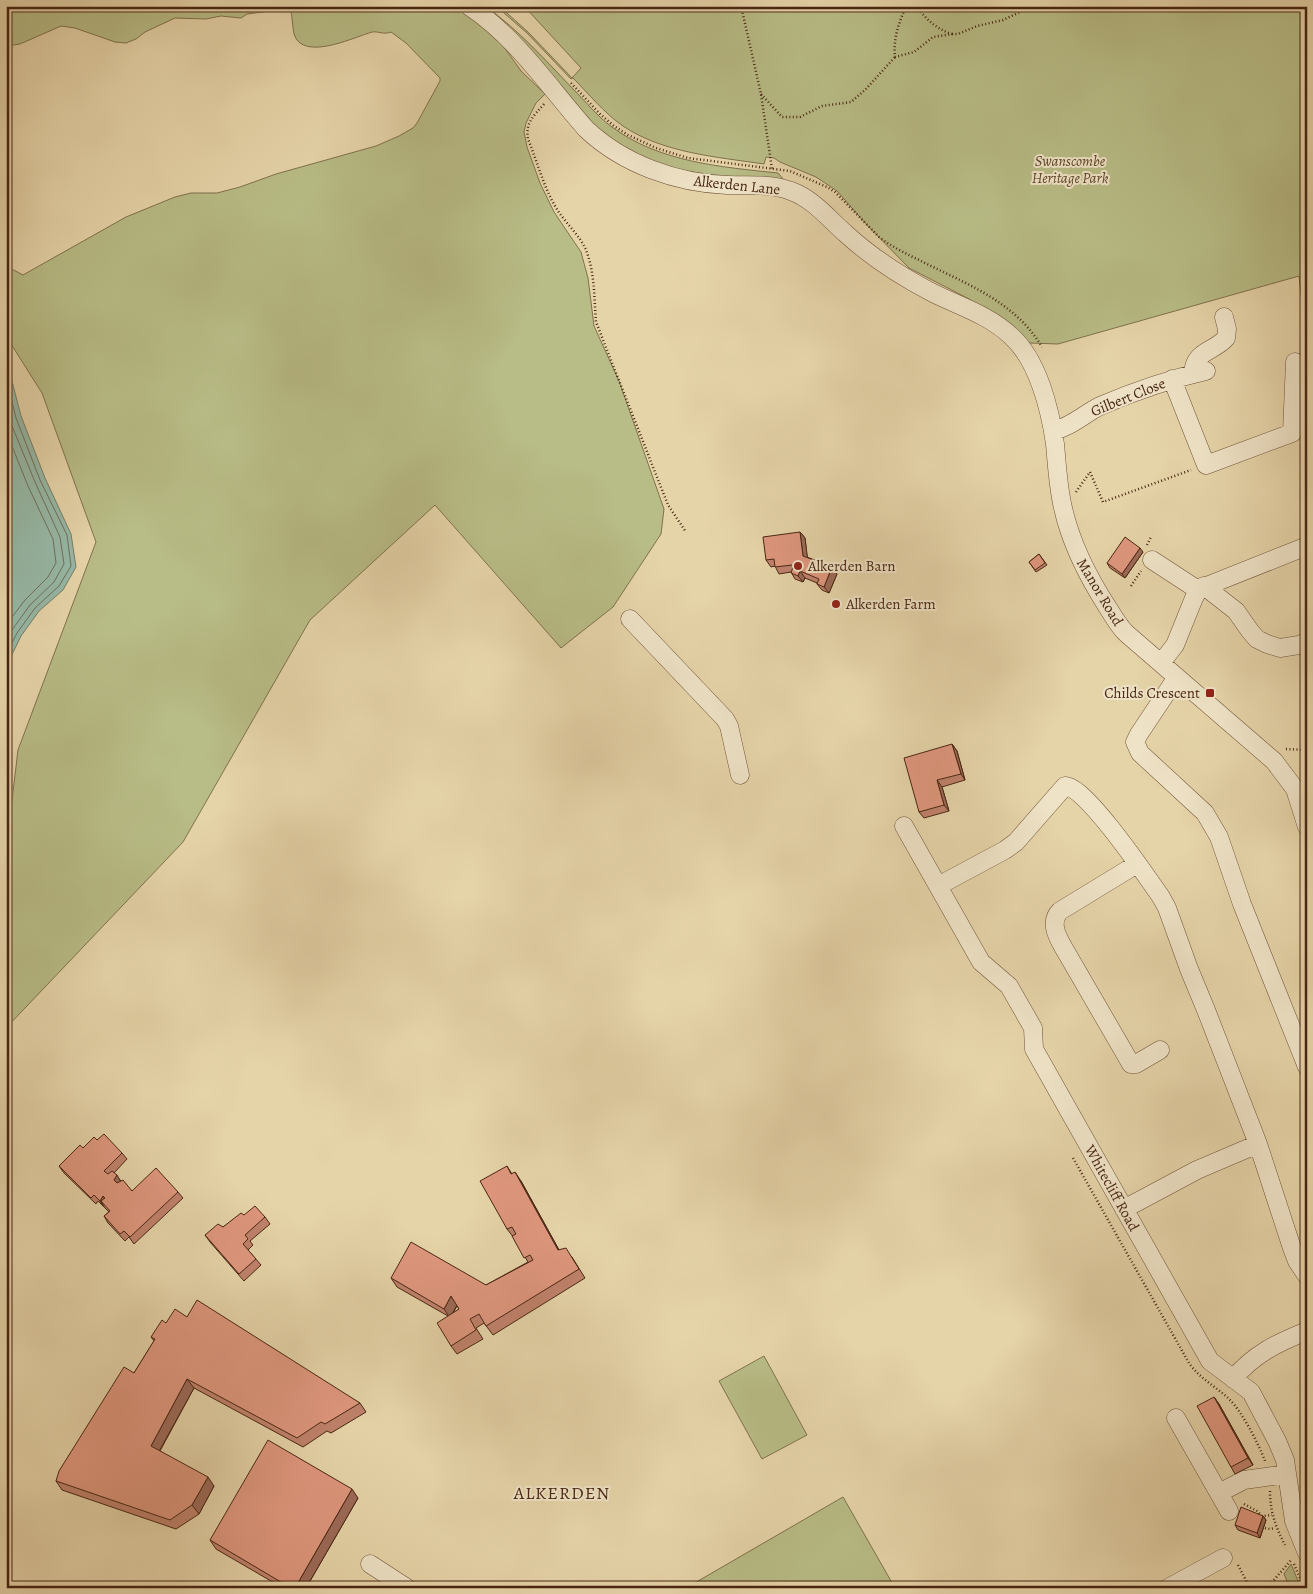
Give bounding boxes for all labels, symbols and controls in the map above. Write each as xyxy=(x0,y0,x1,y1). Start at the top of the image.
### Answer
park label: Swanscombe Heritage Park xyxy=(1032,151,1109,188)
street label: Alkerden Lane xyxy=(692,170,782,200)
street label: Gilbert Close xyxy=(1088,373,1169,421)
street label: Manor Road xyxy=(1072,555,1128,630)
place label: Alkerden Barn xyxy=(807,556,895,576)
marker: Alkerden Barn xyxy=(792,560,804,572)
place label: Alkerden Farm xyxy=(845,594,936,614)
marker: Alkerden Farm xyxy=(830,598,842,610)
place label: Childs Crescent xyxy=(1104,683,1200,703)
marker: Childs Crescent xyxy=(1204,687,1216,699)
street label: Whitecliff Road xyxy=(1080,1140,1144,1235)
district label: ALKERDEN xyxy=(513,1481,610,1505)

